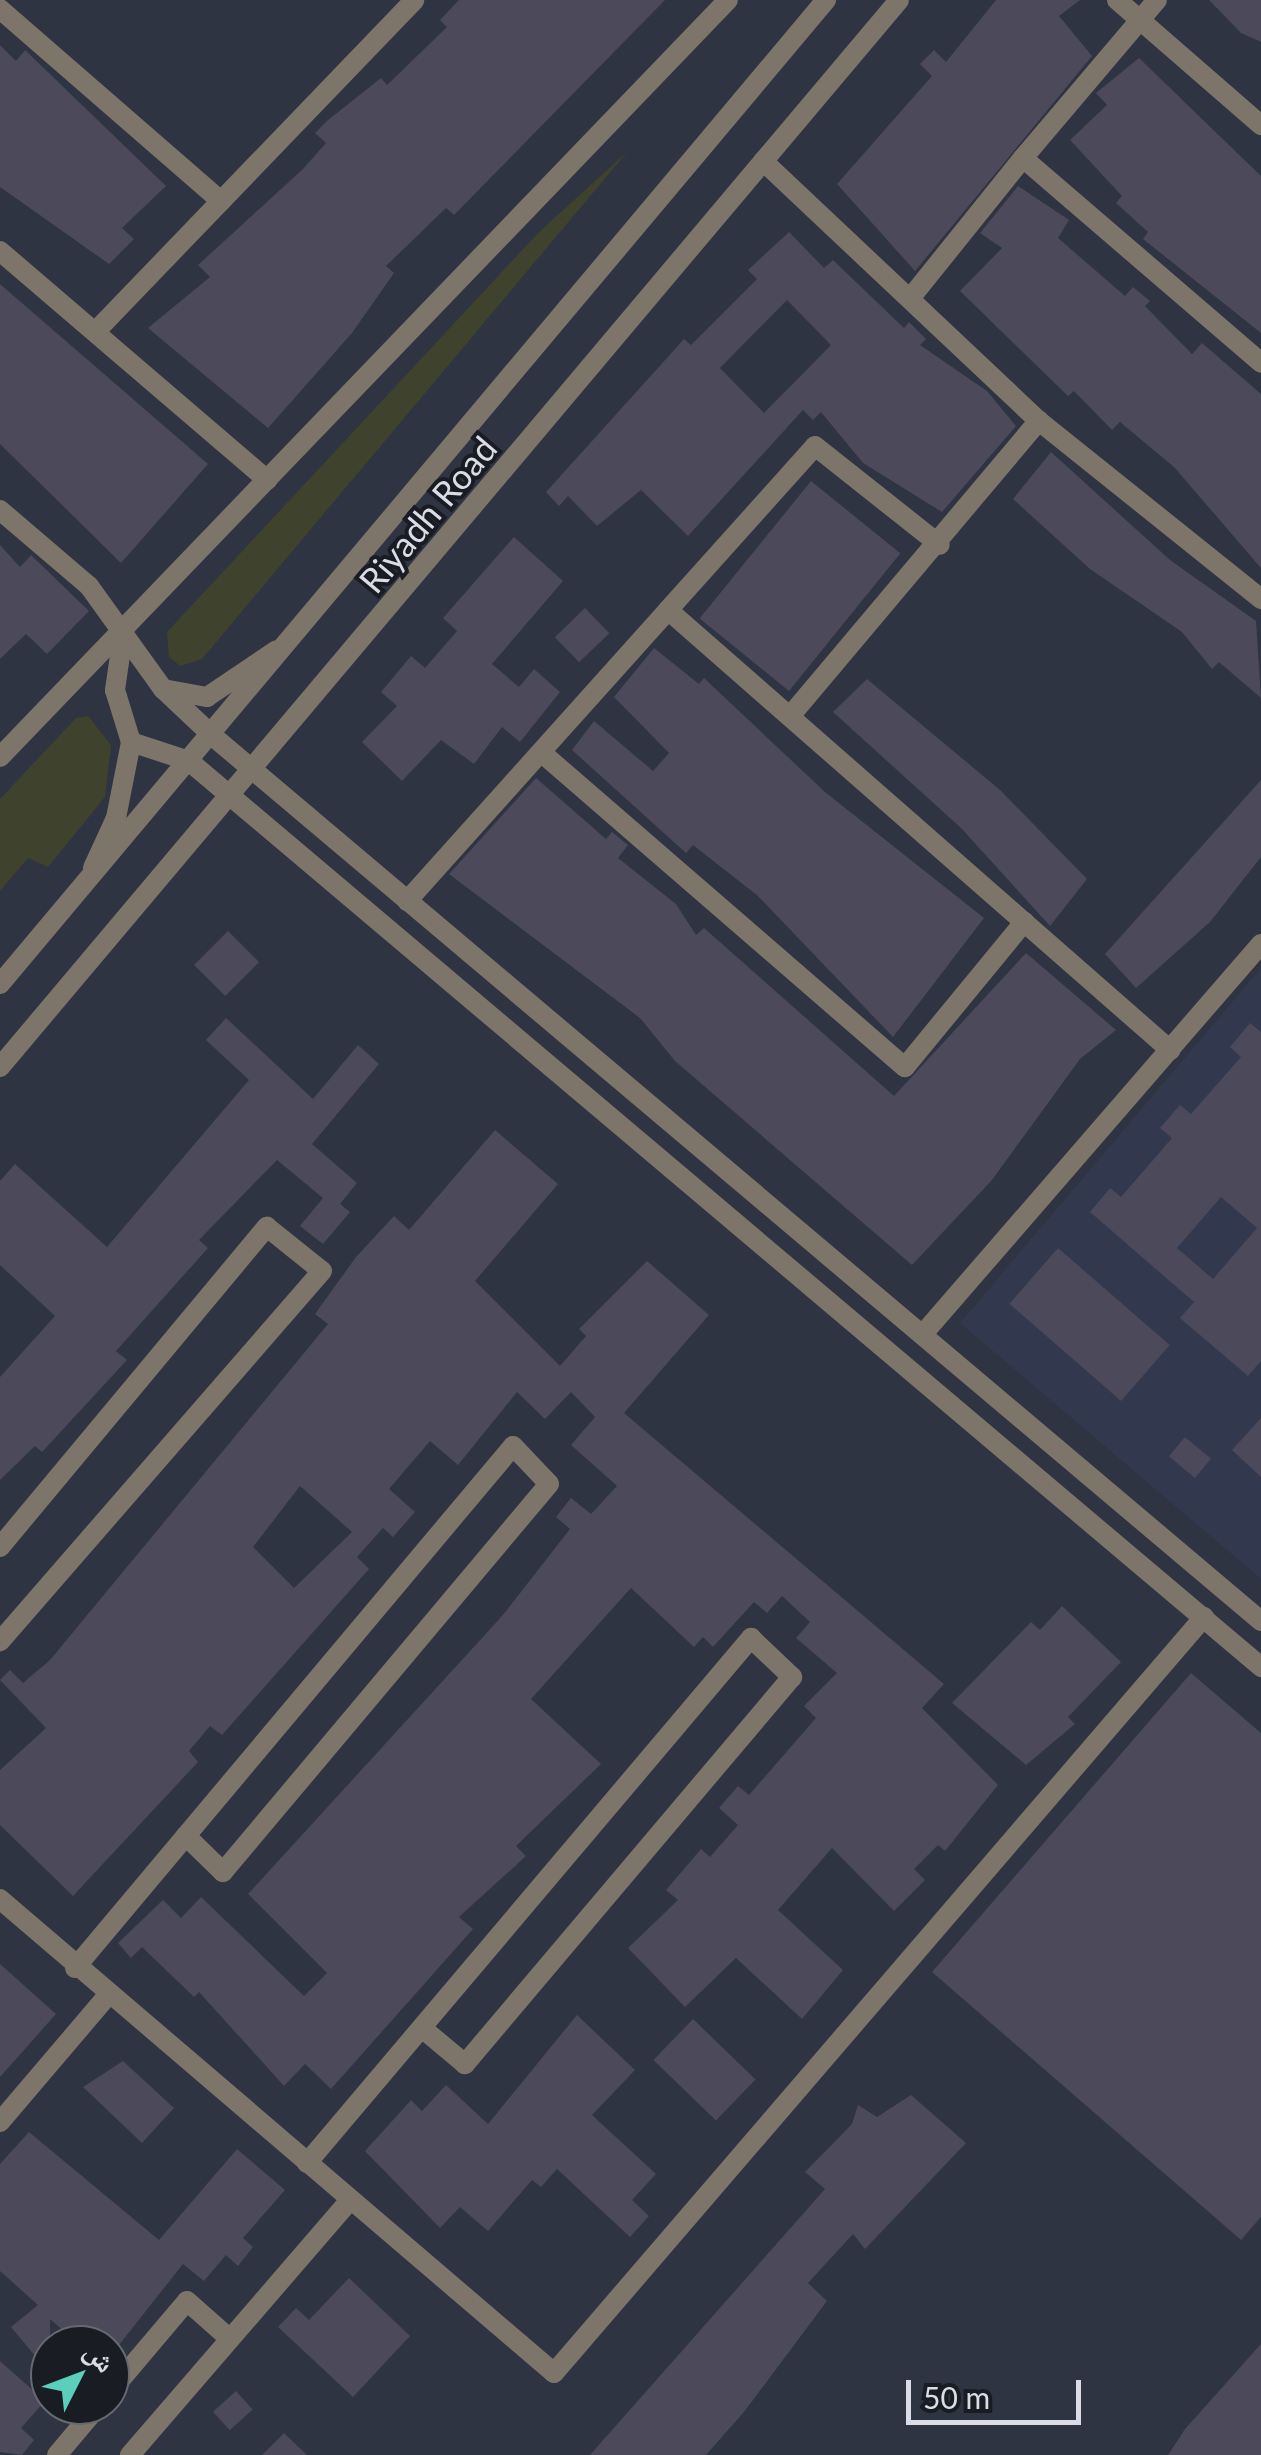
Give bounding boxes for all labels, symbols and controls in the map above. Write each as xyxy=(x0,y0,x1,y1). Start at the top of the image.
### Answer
street label: Riyadh Road xyxy=(350,427,504,601)
north arrow xyxy=(30,2325,130,2425)
text: ش xyxy=(78,2334,123,2379)
scale bar xyxy=(911,2360,1086,2422)
text: 50 m xyxy=(923,2379,990,2415)

